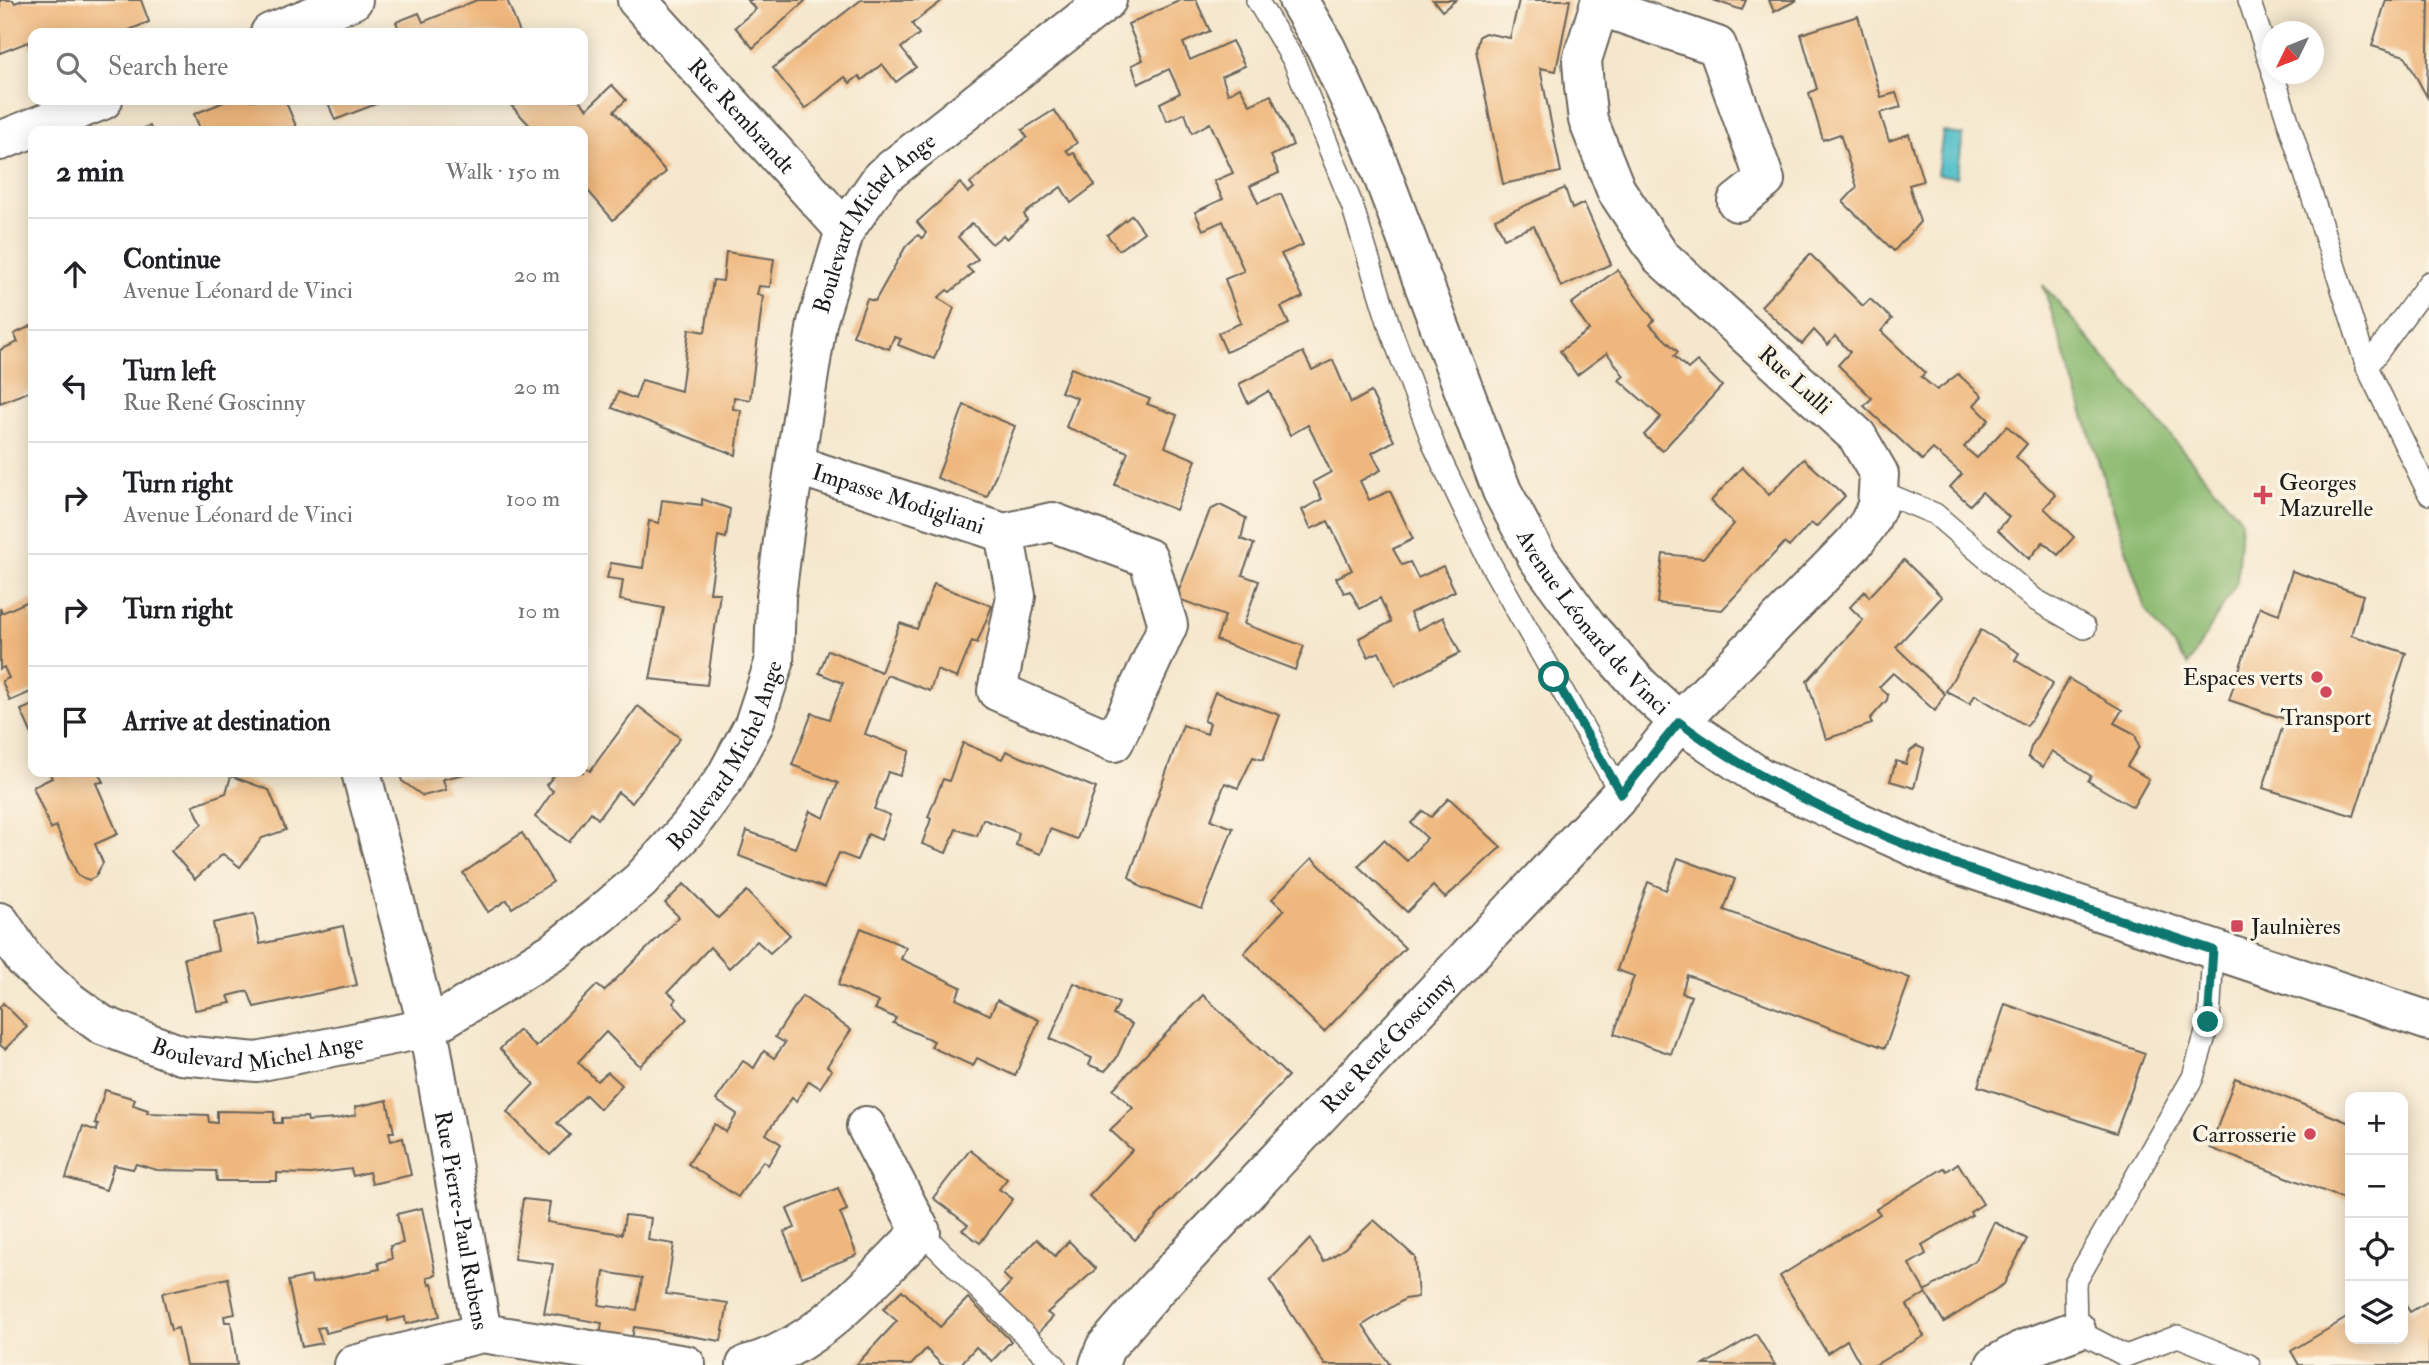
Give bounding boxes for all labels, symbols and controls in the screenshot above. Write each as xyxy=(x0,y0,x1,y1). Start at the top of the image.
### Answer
north arrow xyxy=(2261,21,2324,84)
search box xyxy=(28,28,588,105)
icon: search xyxy=(52,48,90,86)
text: Search here xyxy=(108,51,228,83)
street label: Rue Rembrandt xyxy=(682,52,801,180)
street label: Boulevard Michel Ange xyxy=(806,126,942,317)
text: 2 min xyxy=(56,153,124,190)
text: Walk · 150 m xyxy=(446,157,560,186)
text: Continue xyxy=(123,244,221,276)
icon: ahead xyxy=(56,255,94,293)
text: 20 m xyxy=(514,260,560,289)
text: Avenue Léonard de Vinci xyxy=(123,276,353,305)
street label: Rue Lulli xyxy=(1752,339,1838,421)
text: Turn left xyxy=(123,356,216,388)
icon: left xyxy=(56,367,94,405)
text: 20 m xyxy=(514,372,560,401)
text: Rue René Goscinny xyxy=(123,388,305,417)
street label: Impasse Modigliani xyxy=(809,457,989,540)
text: Turn right xyxy=(123,468,233,500)
place label: Georges Mazurelle xyxy=(2279,468,2373,523)
icon: right xyxy=(56,479,94,517)
text: 100 m xyxy=(506,484,560,513)
marker: Georges Mazurelle xyxy=(2253,485,2273,505)
text: Avenue Léonard de Vinci xyxy=(123,500,353,529)
street label: Avenue Léonard de Vinci xyxy=(1510,524,1676,721)
icon: right xyxy=(56,591,94,629)
text: Turn right xyxy=(123,594,233,626)
text: 10 m xyxy=(517,596,560,625)
street label: Boulevard Michel Ange xyxy=(660,656,789,856)
route start xyxy=(1538,661,1569,692)
place label: Espaces verts xyxy=(2183,663,2303,693)
marker: Espaces verts xyxy=(2309,669,2325,685)
marker: Transport xyxy=(2318,684,2334,700)
icon: arrive xyxy=(56,703,94,741)
place label: Transport xyxy=(2280,703,2372,733)
text: Arrive at destination xyxy=(123,706,331,738)
place label: Jaulnières xyxy=(2250,912,2341,941)
marker: Jaulnières xyxy=(2229,918,2245,934)
street label: Rue René Goscinny xyxy=(1314,966,1461,1119)
route end xyxy=(2192,1006,2223,1037)
street label: Boulevard Michel Ange xyxy=(147,1027,366,1078)
map controls xyxy=(2345,1092,2408,1344)
button: + xyxy=(2345,1092,2408,1155)
street label: Rue Pierre-Paul Rubens xyxy=(428,1109,496,1332)
place label: Carrosserie xyxy=(2192,1120,2296,1149)
marker: Carrosserie xyxy=(2302,1126,2318,1142)
button: − xyxy=(2345,1155,2408,1218)
button: locate xyxy=(2345,1218,2408,1281)
button: layers xyxy=(2345,1281,2408,1344)

